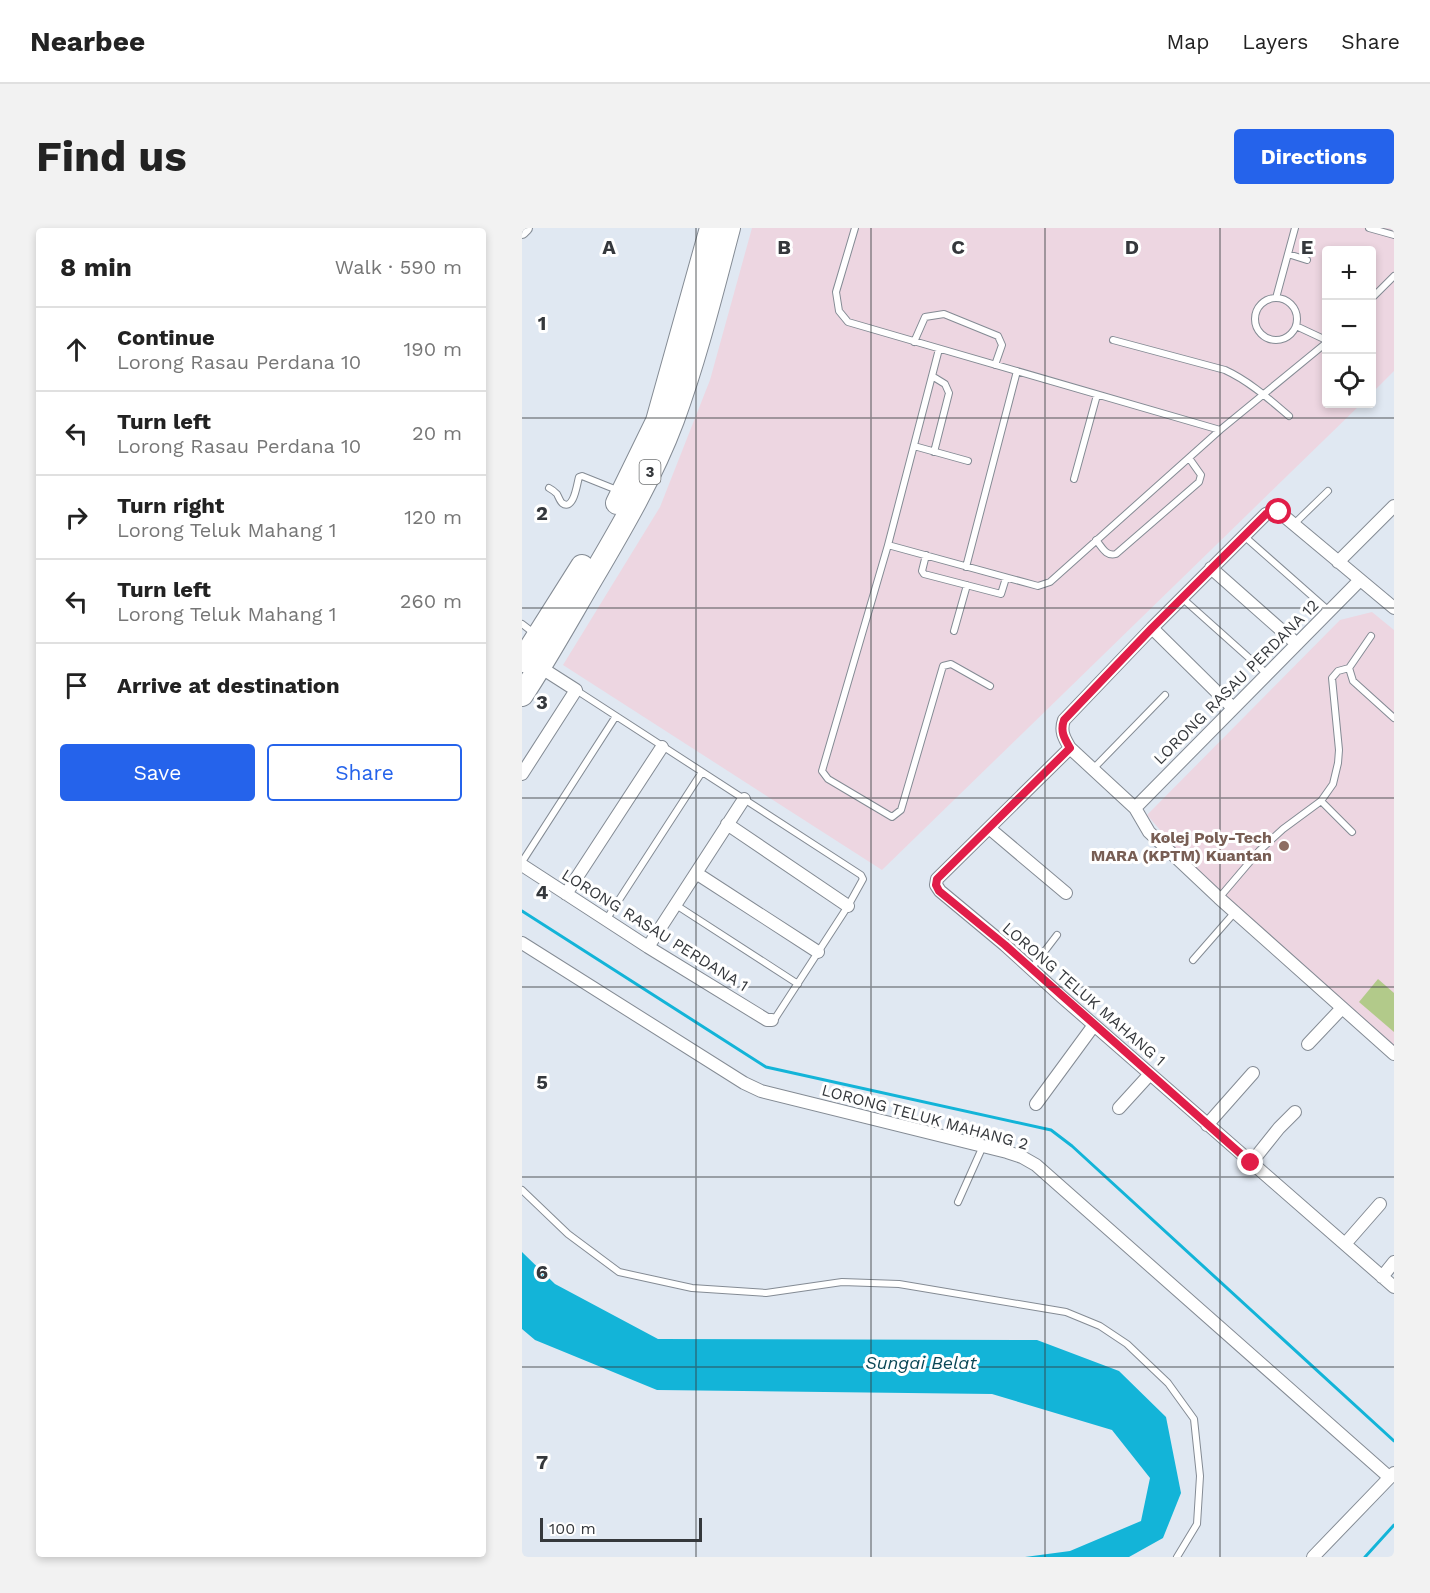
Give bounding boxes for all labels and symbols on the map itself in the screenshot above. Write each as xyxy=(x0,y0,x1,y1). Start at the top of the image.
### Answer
text: A xyxy=(602,235,616,259)
text: B xyxy=(777,235,791,259)
text: C xyxy=(951,235,965,259)
text: D xyxy=(1125,235,1139,259)
text: E xyxy=(1301,235,1313,259)
text: 1 xyxy=(538,311,546,335)
road number: 3 xyxy=(640,460,660,484)
route start xyxy=(1265,498,1291,524)
text: 2 xyxy=(536,501,548,525)
street label: LORONG RASAU PERDANA 12 xyxy=(1150,596,1322,768)
text: 3 xyxy=(536,690,548,714)
place label: Kolej Poly-Tech MARA (KPTM) Kuantan xyxy=(1091,828,1272,865)
marker: Kolej Poly-Tech MARA (KPTM) Kuantan xyxy=(1277,839,1291,853)
street label: LORONG RASAU PERDANA 1 xyxy=(558,865,752,995)
text: 4 xyxy=(536,880,549,904)
street label: LORONG TELUK MAHANG 1 xyxy=(999,918,1169,1070)
text: 5 xyxy=(536,1070,548,1094)
street label: LORONG TELUK MAHANG 2 xyxy=(820,1080,1030,1154)
route end xyxy=(1237,1149,1263,1175)
text: 6 xyxy=(536,1260,548,1284)
water label: Sungai Belat xyxy=(865,1352,977,1373)
text: 7 xyxy=(536,1450,548,1474)
scale bar xyxy=(540,1515,702,1542)

